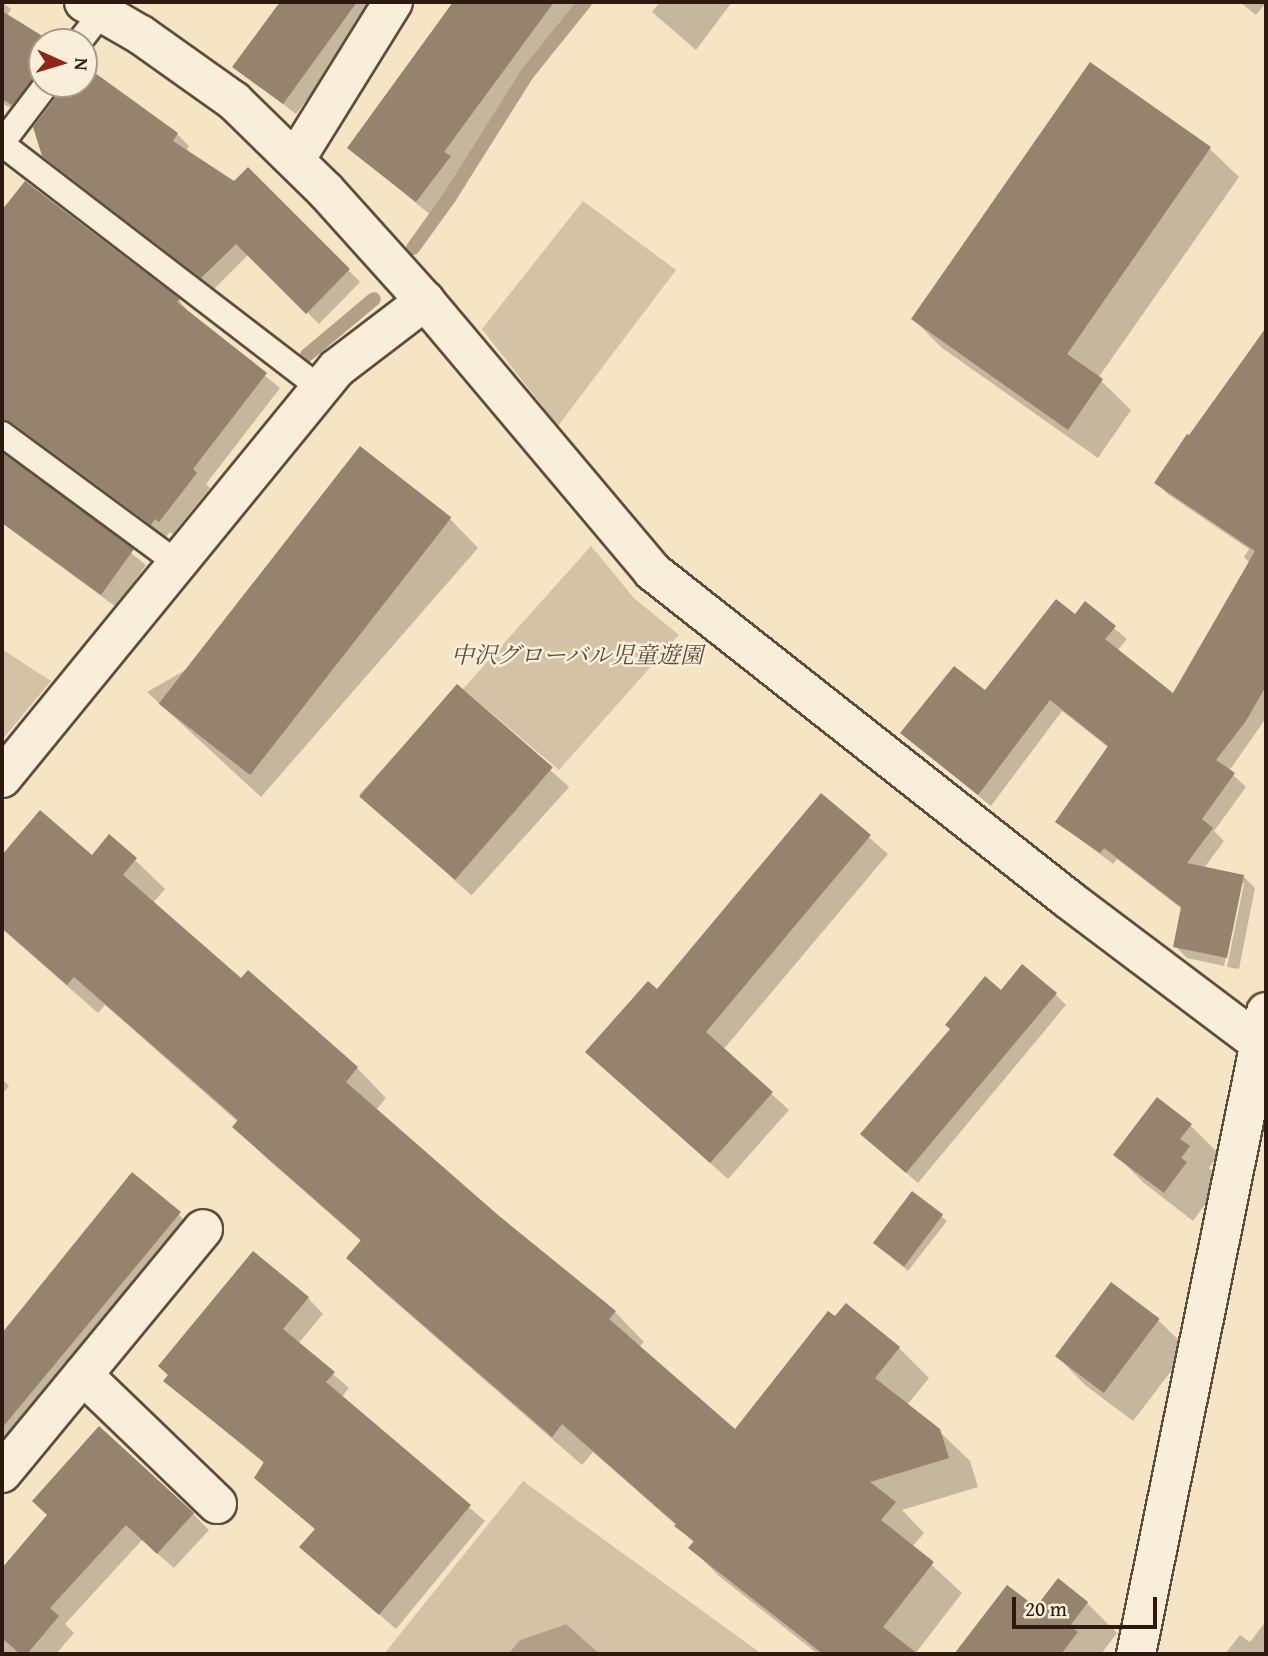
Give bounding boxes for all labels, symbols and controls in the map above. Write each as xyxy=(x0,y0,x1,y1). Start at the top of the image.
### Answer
north arrow xyxy=(28,28,98,98)
text: N xyxy=(68,57,96,72)
park label: 中沢グローバル児童遊園 xyxy=(451,641,703,669)
scale bar xyxy=(1016,1582,1161,1626)
text: 20 m xyxy=(1025,1593,1067,1624)

